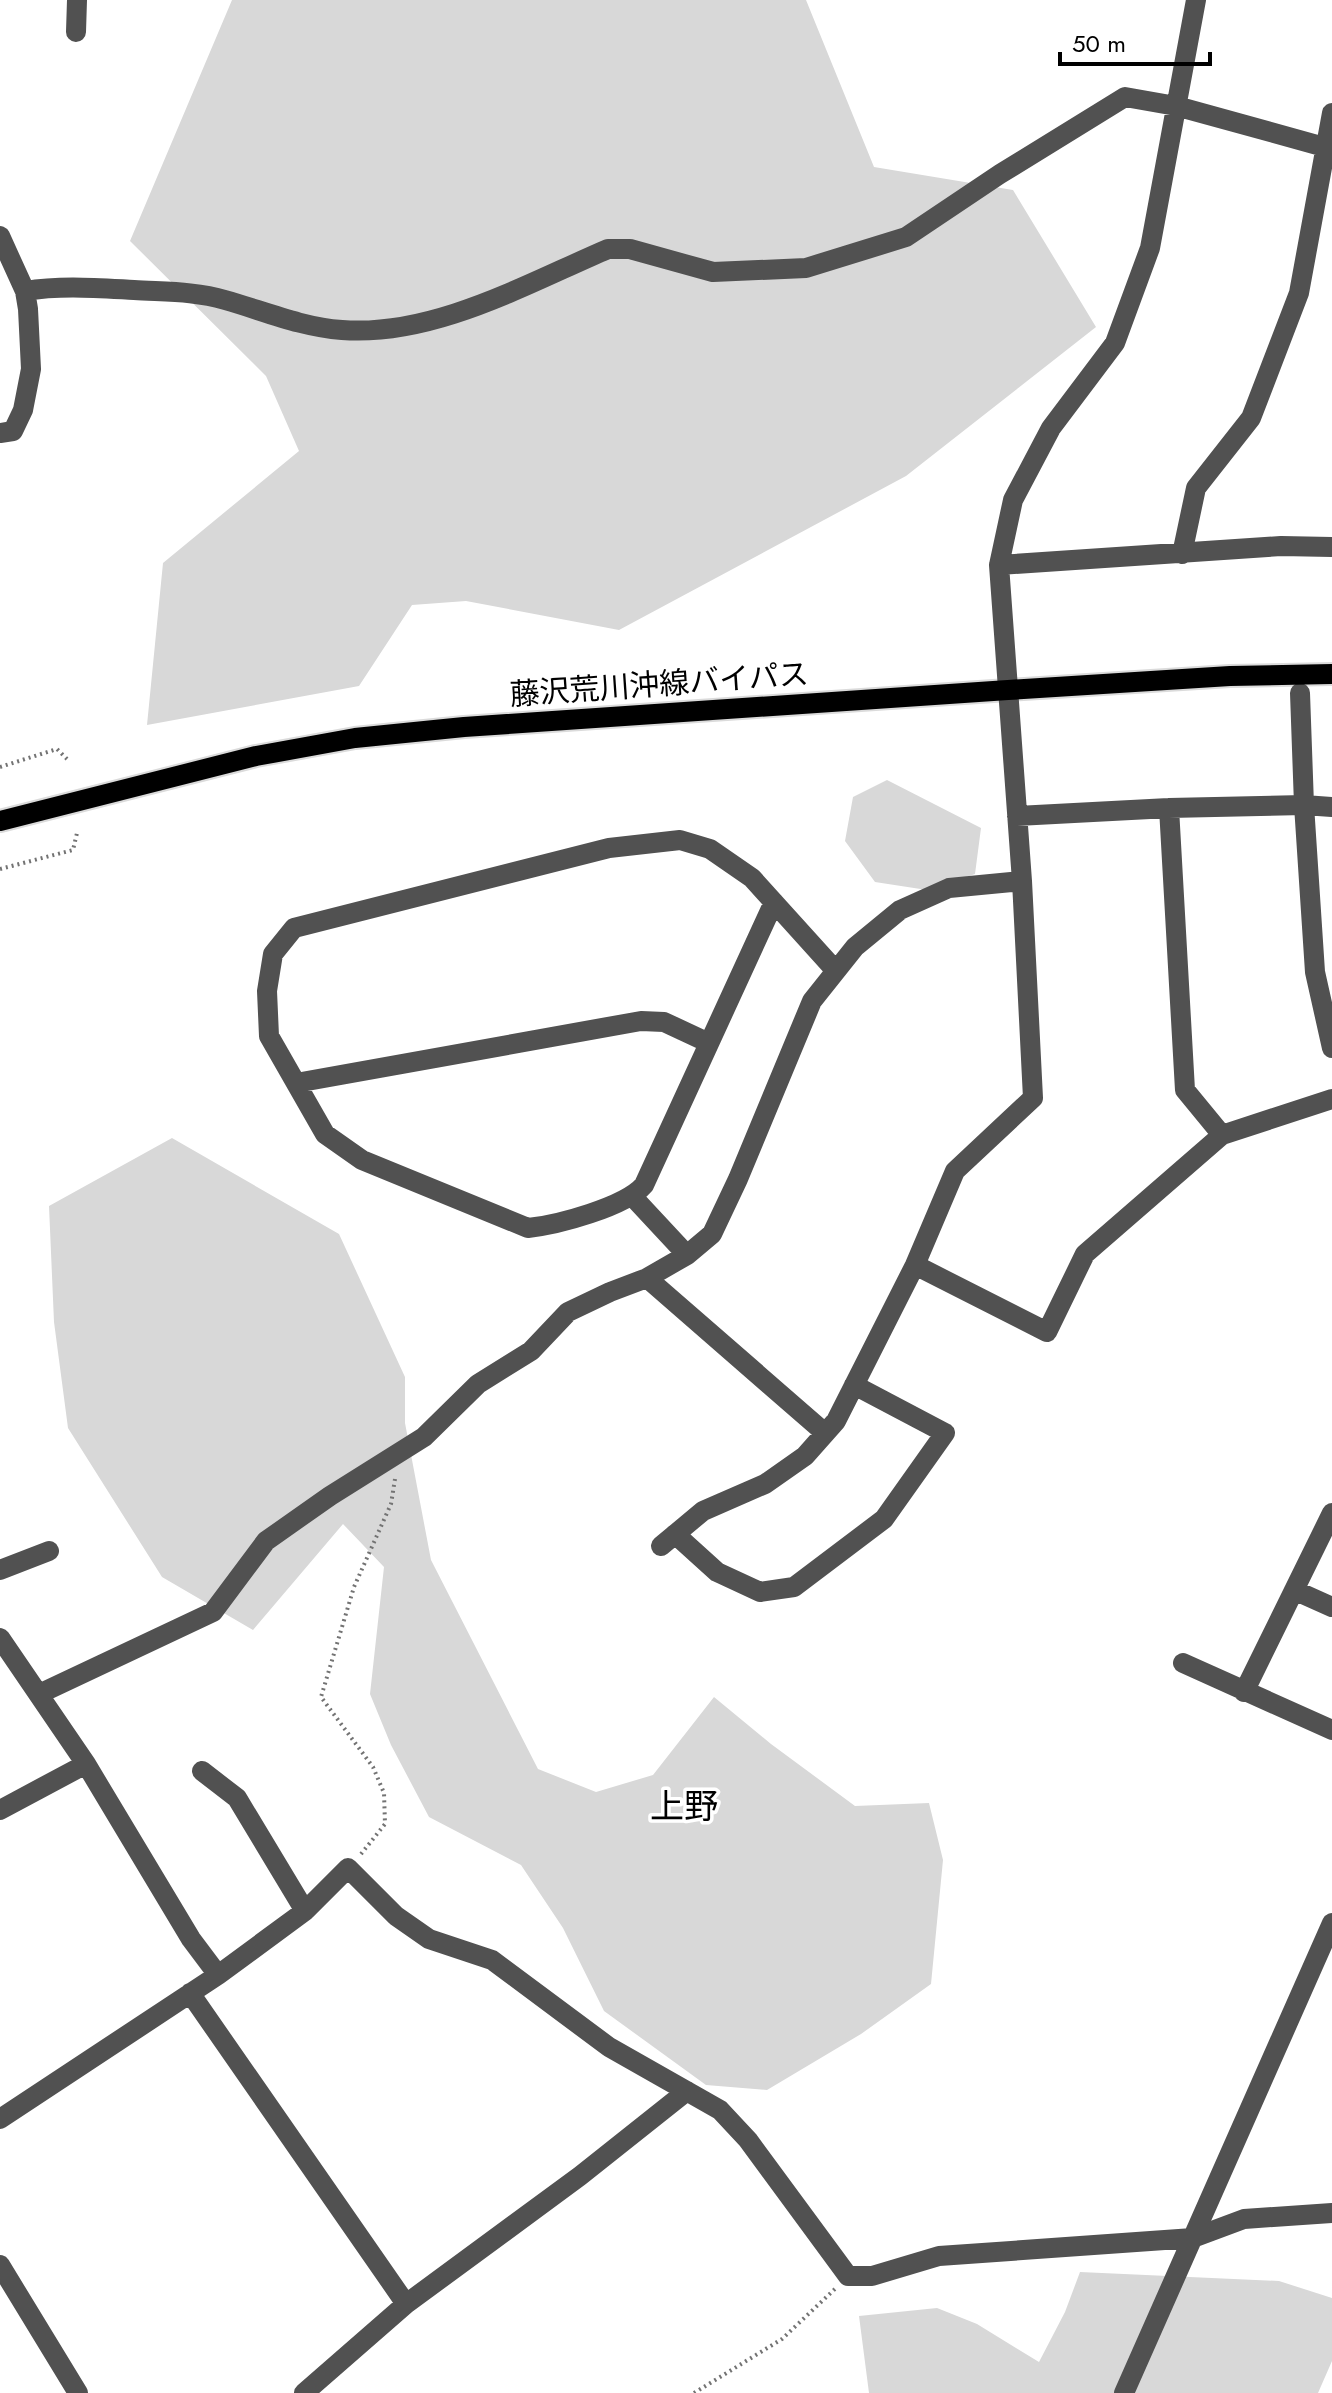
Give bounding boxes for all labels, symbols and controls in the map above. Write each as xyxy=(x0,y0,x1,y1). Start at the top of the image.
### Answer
scale bar xyxy=(1060,16,1210,66)
text: 50 m xyxy=(1072,26,1126,61)
street label: 藤沢荒川沖線バイパス xyxy=(508,652,810,716)
district label: 上野 xyxy=(650,1782,718,1831)

